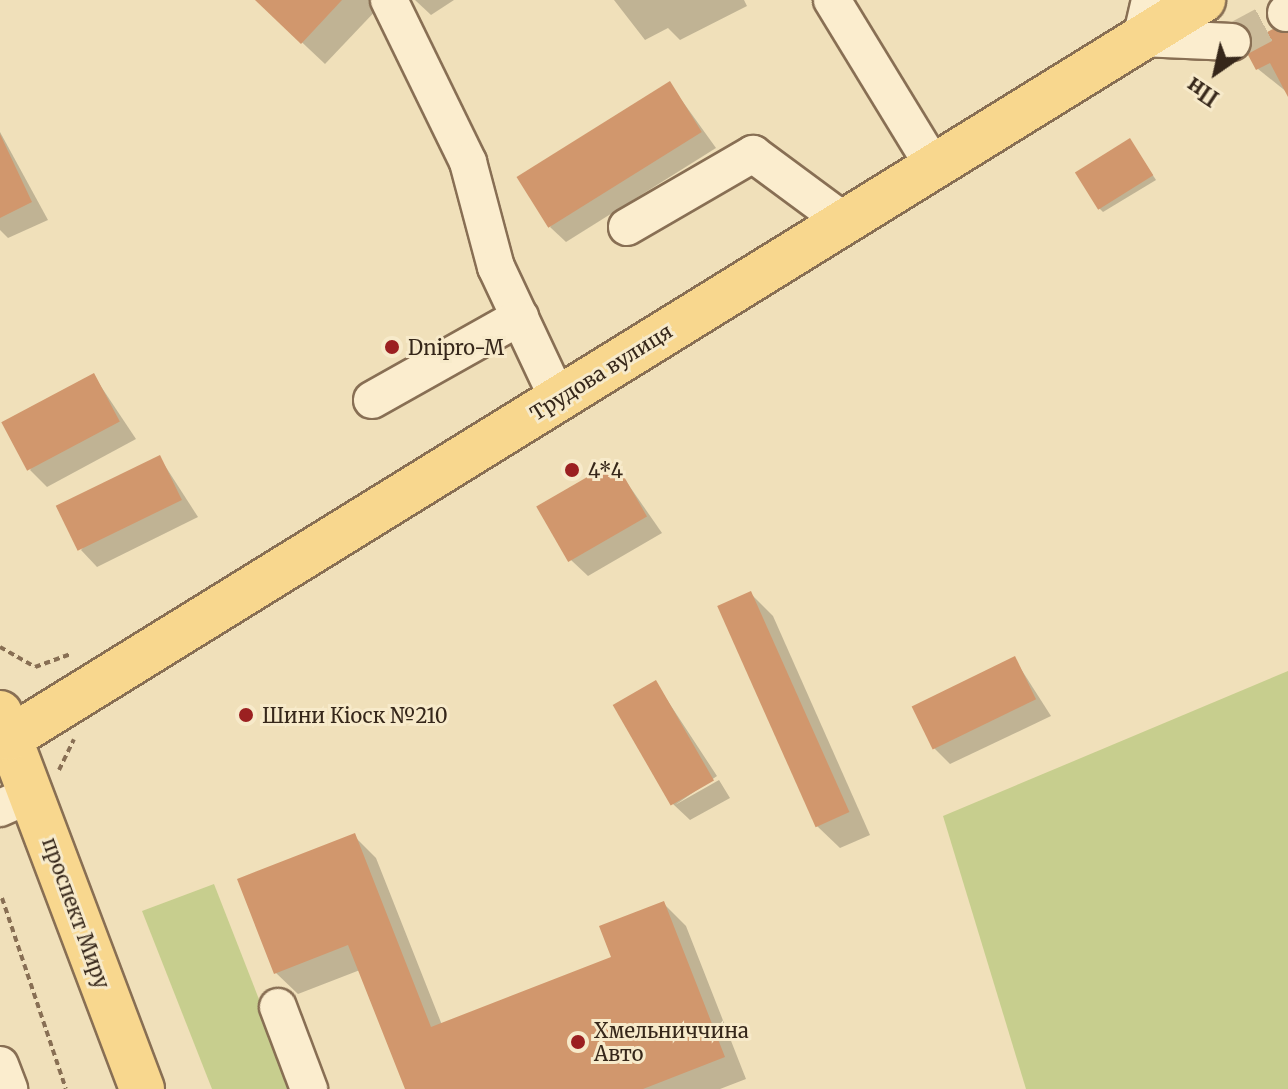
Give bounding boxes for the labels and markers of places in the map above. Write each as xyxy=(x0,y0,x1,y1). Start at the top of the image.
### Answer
place label: Dnipro-M xyxy=(408,335,504,359)
marker: Dnipro-M xyxy=(383,338,401,356)
place label: 4*4 xyxy=(588,458,623,482)
marker: 4*4 xyxy=(563,461,581,479)
place label: Шини Кіоск №210 xyxy=(262,703,448,727)
marker: Шини Кіоск №210 xyxy=(237,706,255,724)
place label: Хмельниччина Авто xyxy=(594,1018,749,1065)
marker: Хмельниччина Авто xyxy=(569,1033,587,1051)

